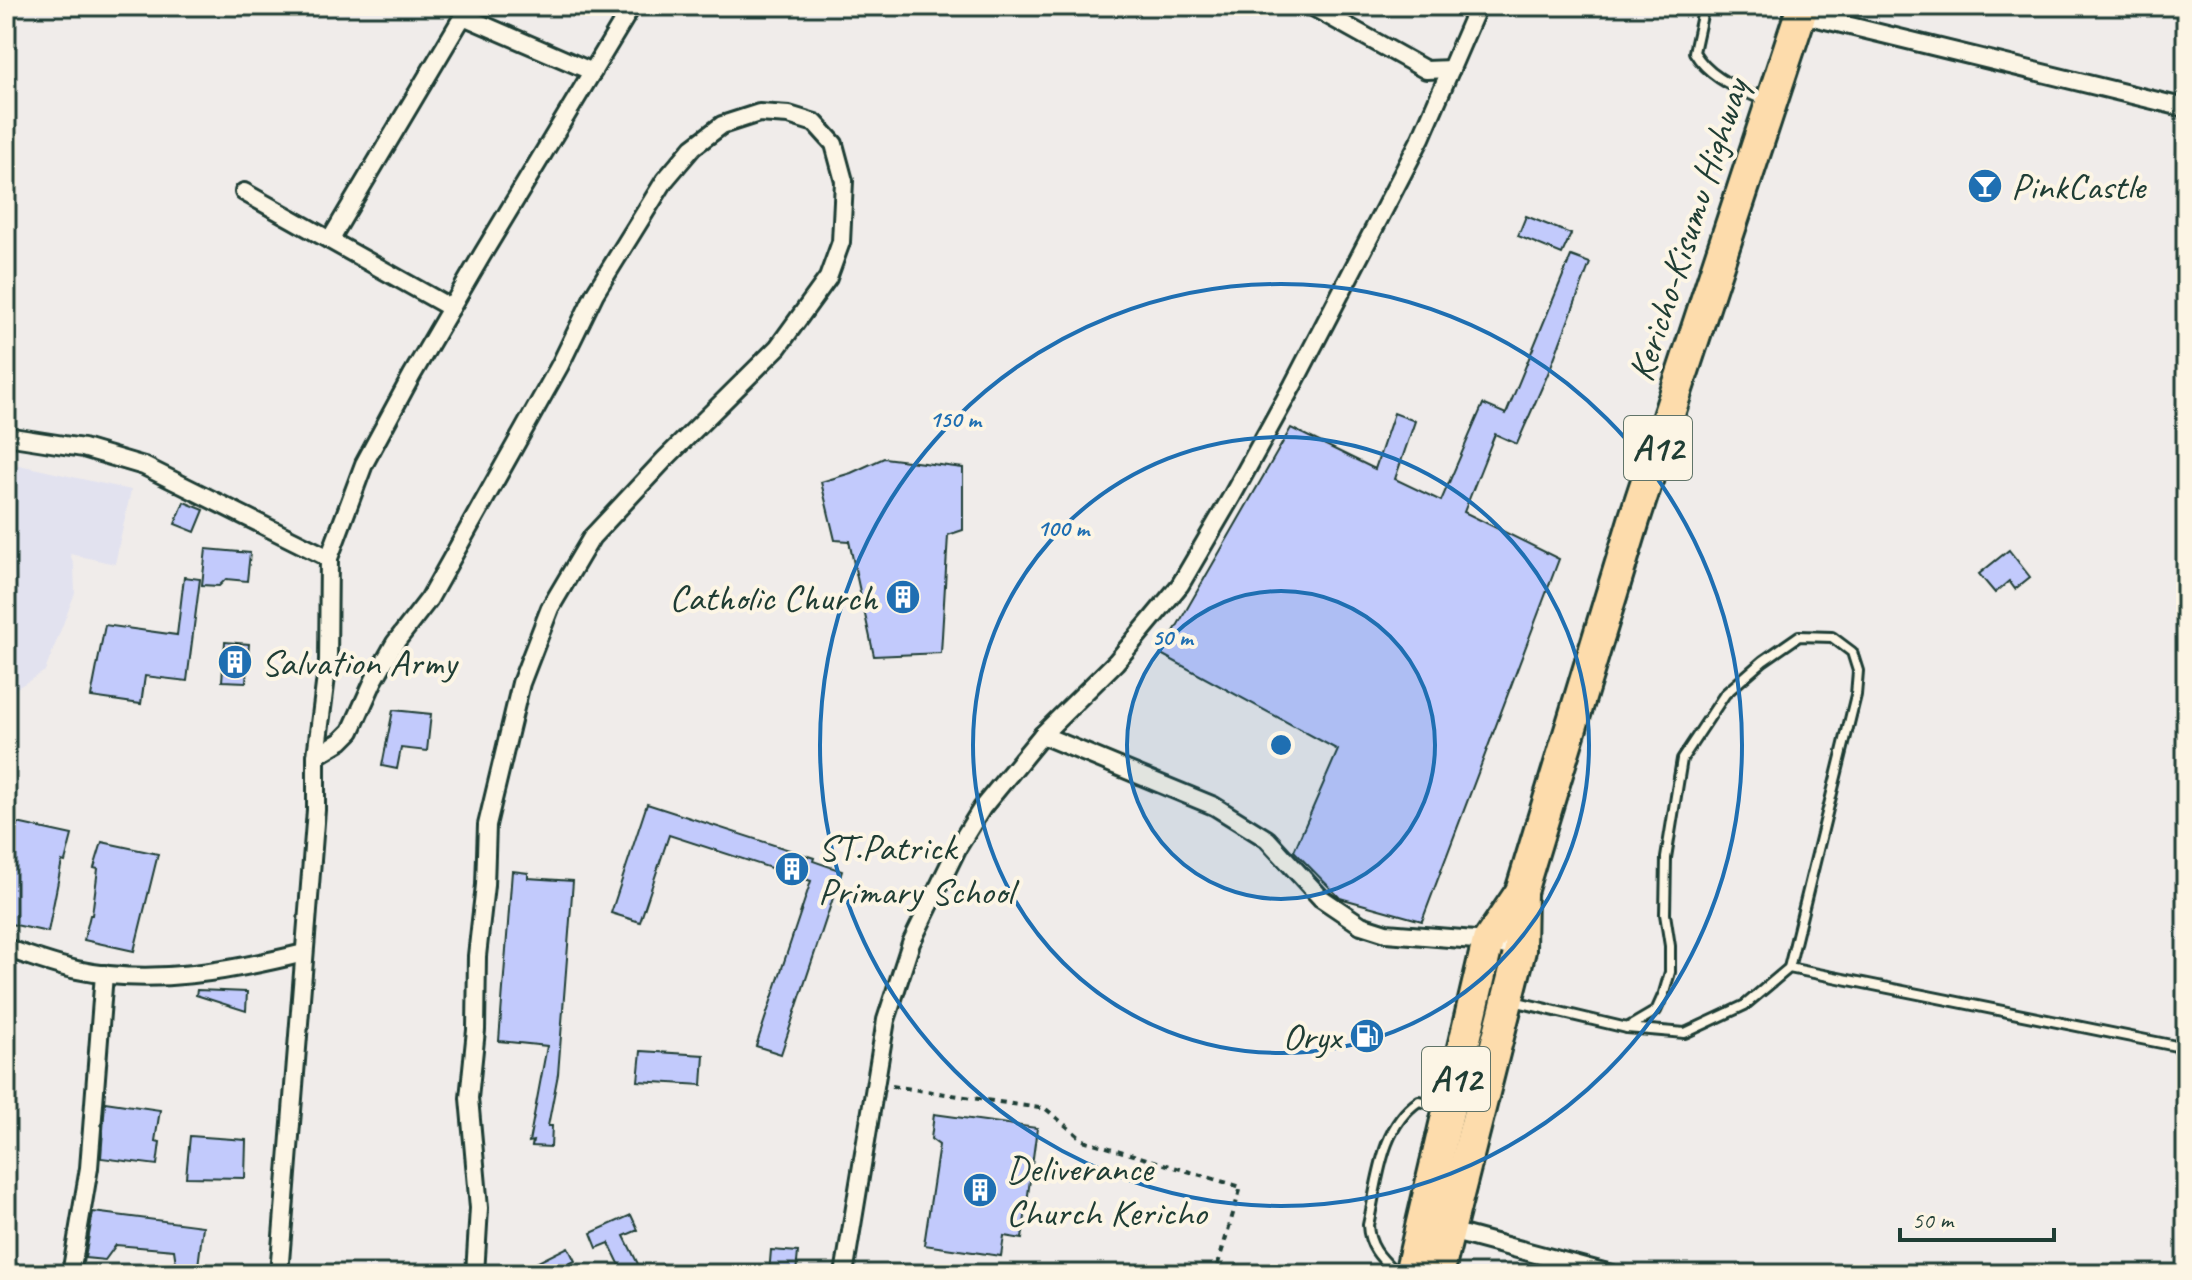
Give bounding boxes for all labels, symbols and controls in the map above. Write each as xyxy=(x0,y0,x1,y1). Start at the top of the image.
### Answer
street label: Kericho-Kisumu Highway xyxy=(1617,70,1760,387)
place label: PinkCastle xyxy=(2011,163,2148,210)
bar icon: PinkCastle xyxy=(1966,167,2004,205)
text: 150 m xyxy=(929,404,983,434)
road number: A12 xyxy=(1624,416,1692,480)
text: 100 m xyxy=(1037,513,1091,543)
place label: Catholic Church xyxy=(669,574,879,621)
building icon: Catholic Church xyxy=(884,578,922,616)
text: 50 m xyxy=(1152,622,1195,652)
place label: Salvation Army xyxy=(261,639,459,686)
building icon: Salvation Army xyxy=(216,643,254,681)
centre of rings xyxy=(1267,731,1295,759)
place label: ST.Patrick Primary School xyxy=(818,824,1020,915)
building icon: ST.Patrick Primary School xyxy=(773,850,811,888)
place label: Oryx xyxy=(1282,1013,1344,1060)
fuel station icon: Oryx xyxy=(1348,1017,1386,1055)
road number: A12 xyxy=(1422,1047,1490,1111)
place label: Deliverance Church Kericho xyxy=(1006,1145,1209,1236)
building icon: Deliverance Church Kericho xyxy=(961,1171,999,1209)
scale bar xyxy=(1900,1192,2054,1242)
text: 50 m xyxy=(1912,1205,1955,1235)

